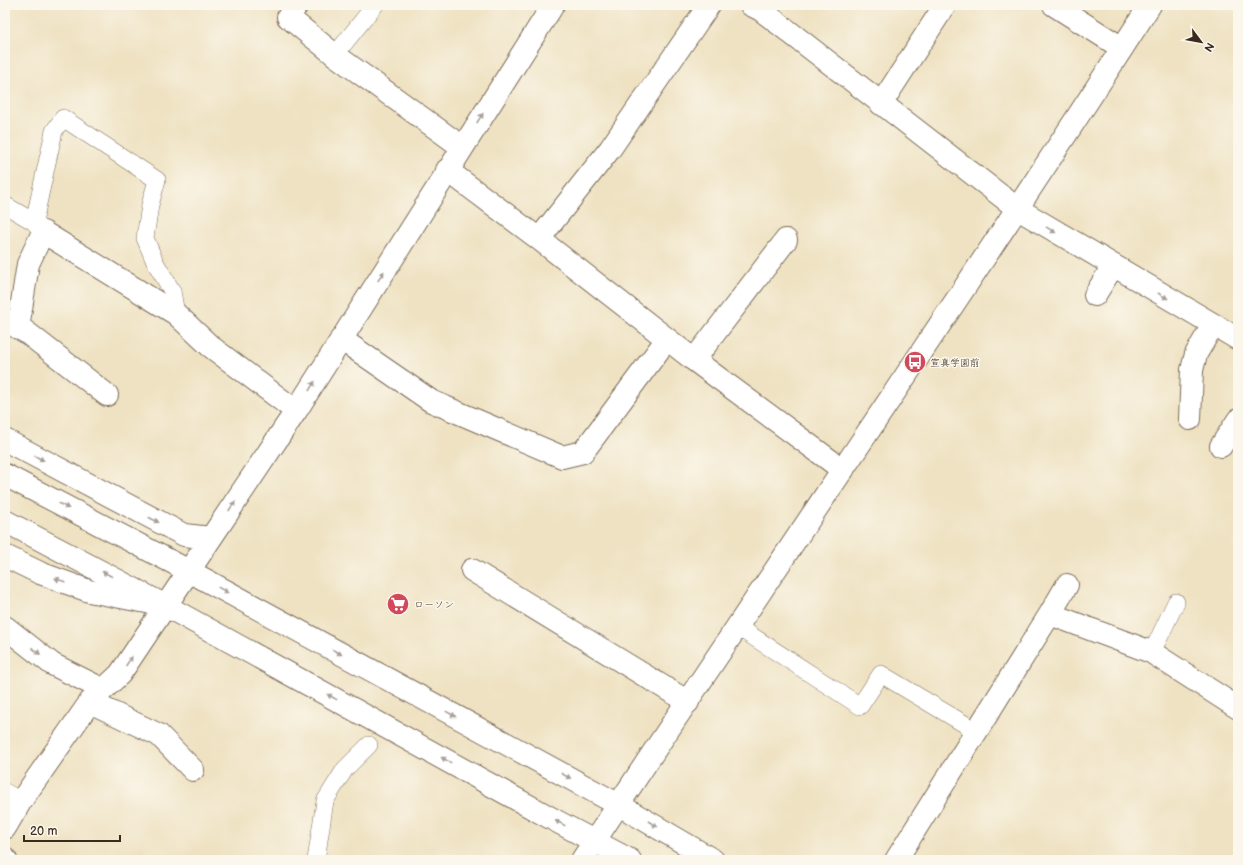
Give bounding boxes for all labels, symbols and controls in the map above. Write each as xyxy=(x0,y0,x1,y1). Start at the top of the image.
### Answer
north arrow xyxy=(1181,22,1221,62)
text: N xyxy=(1201,40,1217,54)
one-way arrow xyxy=(477,112,484,124)
one-way arrow xyxy=(1045,226,1057,233)
one-way arrow xyxy=(377,270,385,281)
one-way arrow xyxy=(1157,292,1169,299)
bus stop icon: 宣真学園前 xyxy=(902,349,928,375)
place label: 宣真学園前 xyxy=(930,357,980,369)
one-way arrow xyxy=(308,380,315,391)
one-way arrow xyxy=(34,455,45,462)
one-way arrow xyxy=(229,500,236,512)
one-way arrow xyxy=(59,503,70,509)
one-way arrow xyxy=(148,516,160,523)
one-way arrow xyxy=(101,571,113,578)
one-way arrow xyxy=(54,577,66,583)
one-way arrow xyxy=(217,586,229,593)
supermarket icon: ローソン xyxy=(385,591,411,617)
place label: ローソン xyxy=(414,599,454,611)
one-way arrow xyxy=(30,647,41,656)
one-way arrow xyxy=(331,649,343,655)
one-way arrow xyxy=(125,656,133,666)
one-way arrow xyxy=(326,694,338,701)
one-way arrow xyxy=(446,711,457,717)
one-way arrow xyxy=(440,757,452,764)
one-way arrow xyxy=(560,773,572,779)
scale bar xyxy=(24,817,120,843)
one-way arrow xyxy=(554,820,566,827)
one-way arrow xyxy=(647,821,659,828)
text: 20 m xyxy=(30,824,57,839)

